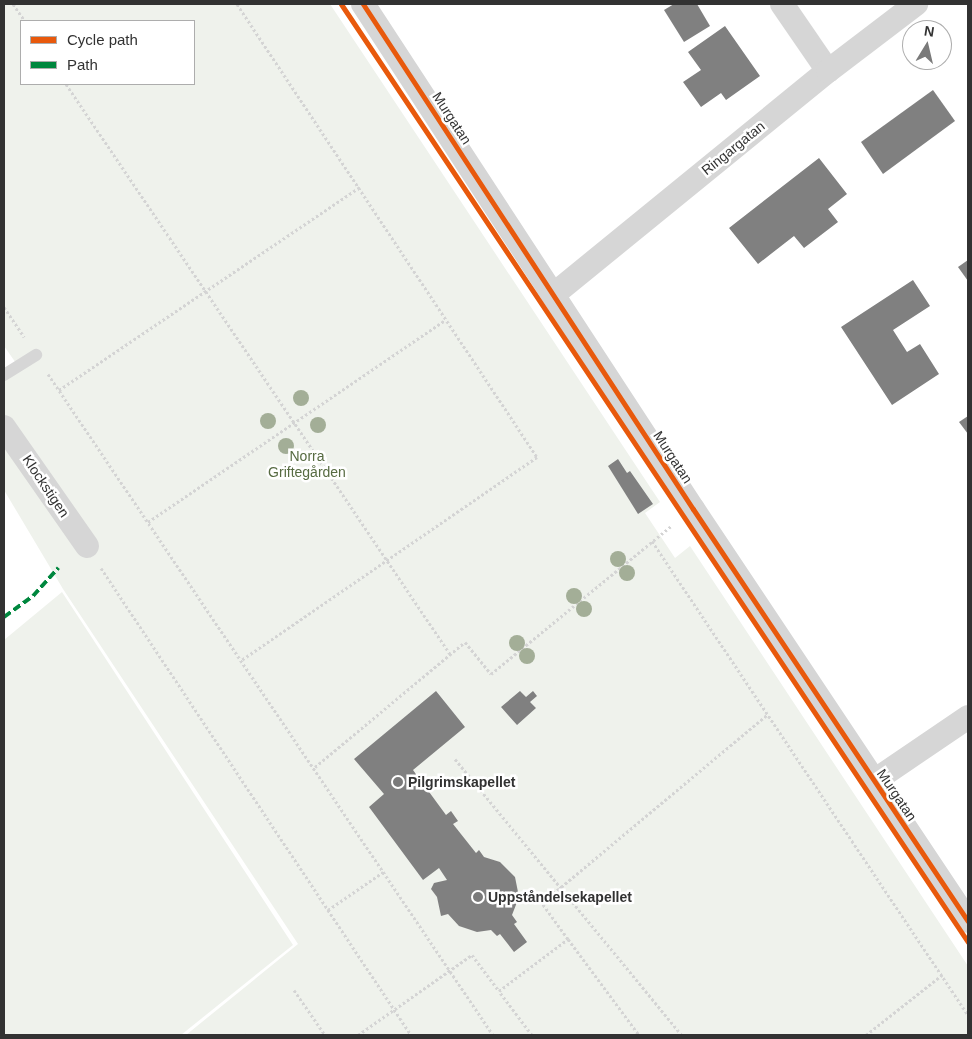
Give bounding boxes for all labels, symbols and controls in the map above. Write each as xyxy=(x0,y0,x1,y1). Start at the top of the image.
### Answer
legend xyxy=(20,20,195,85)
north arrow xyxy=(902,20,952,70)
text: N xyxy=(923,22,935,40)
text: Cycle path xyxy=(67,31,138,48)
text: Path xyxy=(67,56,98,73)
street label: Murgatan xyxy=(429,89,475,147)
street label: Ringargatan xyxy=(698,117,768,179)
street label: Murgatan xyxy=(650,428,696,486)
park label: Norra Griftegården xyxy=(268,448,346,481)
street label: Klockstigen xyxy=(19,452,73,520)
street label: Murgatan xyxy=(873,766,921,824)
place label: Pilgrimskapellet xyxy=(408,774,515,790)
marker: Pilgrimskapellet xyxy=(392,776,404,788)
place label: Uppståndelsekapellet xyxy=(488,889,632,905)
marker: Uppståndelsekapellet xyxy=(472,891,484,903)

